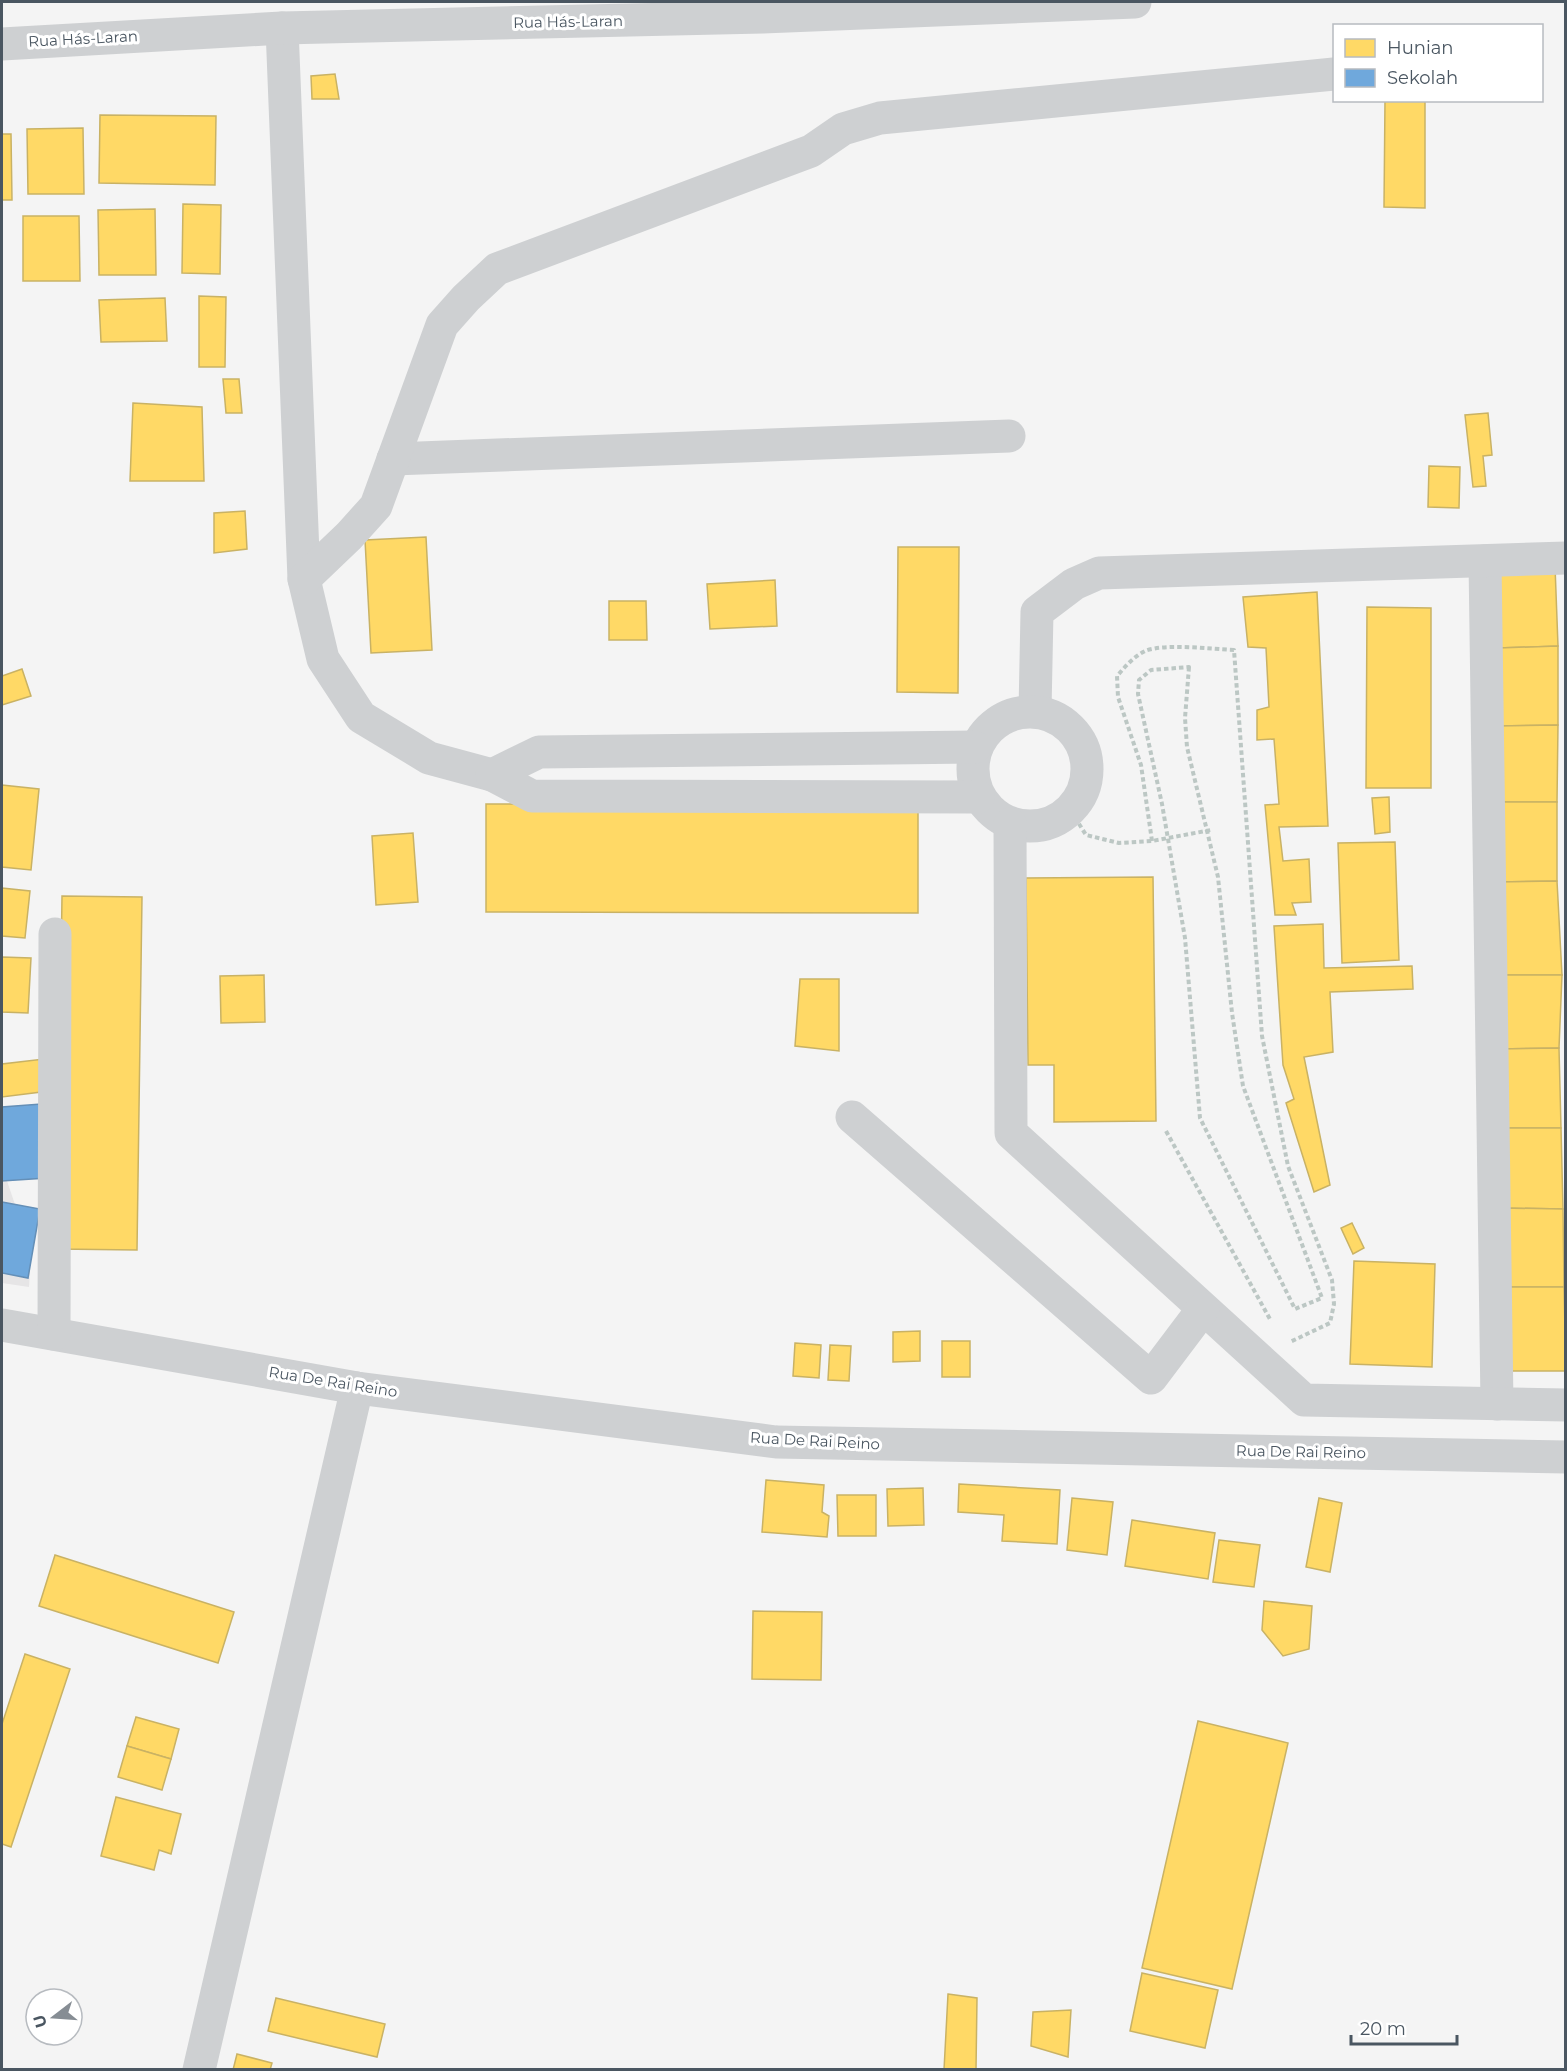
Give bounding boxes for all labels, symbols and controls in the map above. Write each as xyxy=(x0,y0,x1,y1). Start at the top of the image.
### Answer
street label: Rua Hás-Laran xyxy=(513,11,623,32)
legend xyxy=(1333,24,1543,102)
street label: Rua Hás-Laran xyxy=(28,26,138,51)
text: Hunian xyxy=(1387,37,1454,59)
text: Sekolah xyxy=(1387,67,1458,89)
street label: Rua De Rai Reino xyxy=(267,1362,399,1401)
street label: Rua De Rai Reino xyxy=(750,1428,881,1453)
street label: Rua De Rai Reino xyxy=(1236,1441,1366,1462)
north arrow xyxy=(24,1987,84,2047)
scale bar xyxy=(1351,2008,1458,2046)
text: U xyxy=(29,2012,51,2030)
text: 20 m xyxy=(1360,2018,1406,2040)

